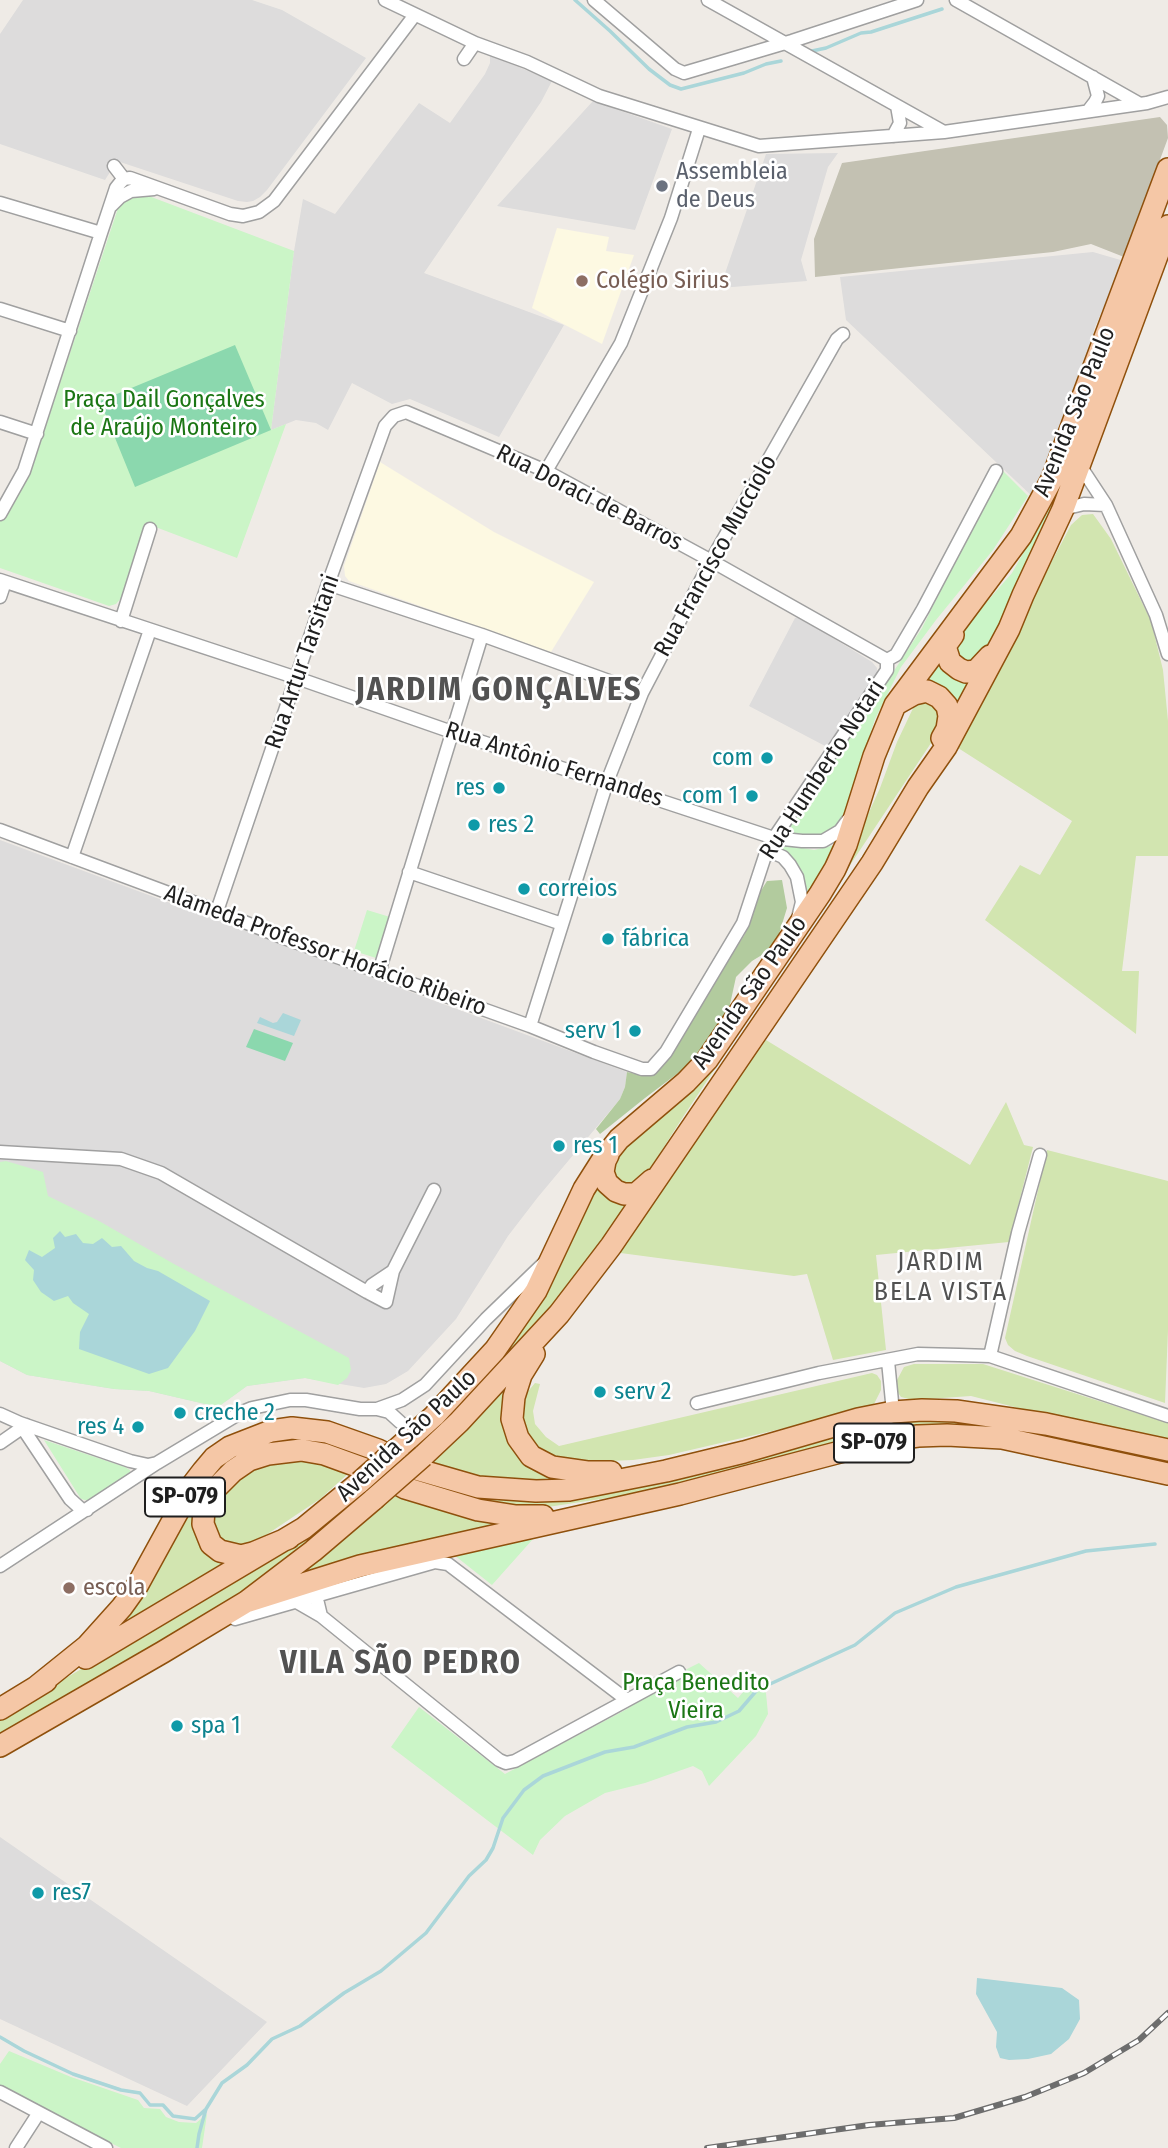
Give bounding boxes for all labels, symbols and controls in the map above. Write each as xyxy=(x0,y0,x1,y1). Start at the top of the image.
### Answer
place label: Assembleia de Deus xyxy=(676,158,788,214)
marker: Assembleia de Deus xyxy=(654,178,670,194)
place label: Colégio Sirius xyxy=(596,267,729,295)
marker: Colégio Sirius xyxy=(574,273,590,289)
street label: Avenida São Paulo xyxy=(1028,323,1122,501)
park label: Praça Dail Gonçalves de Araújo Monteiro xyxy=(63,386,265,442)
street label: Rua Doraci de Barros xyxy=(491,439,687,557)
street label: Rua Francisco Mucciolo xyxy=(648,450,784,662)
street label: Rua Artur Tarsitani xyxy=(260,571,346,753)
district label: JARDIM GONÇALVES xyxy=(358,672,640,710)
street label: Rua Humberto Notari xyxy=(754,675,892,865)
street label: Rua Antônio Fernandes xyxy=(441,716,667,814)
place label: com xyxy=(712,744,753,772)
marker: com xyxy=(759,750,775,766)
place label: res xyxy=(455,774,485,802)
marker: res xyxy=(491,780,507,796)
place label: com 1 xyxy=(682,782,738,810)
marker: com 1 xyxy=(744,788,760,804)
place label: res 2 xyxy=(488,811,534,839)
marker: res 2 xyxy=(466,817,482,833)
place label: correios xyxy=(538,875,617,903)
street label: Alameda Professor Horácio Ribeiro xyxy=(160,879,490,1023)
marker: correios xyxy=(516,881,532,897)
street label: Avenida São Paulo xyxy=(686,911,814,1075)
place label: fábrica xyxy=(622,925,690,953)
marker: fábrica xyxy=(600,931,616,947)
place label: serv 1 xyxy=(565,1017,621,1045)
marker: serv 1 xyxy=(627,1023,643,1039)
place label: res 1 xyxy=(573,1132,618,1160)
marker: res 1 xyxy=(551,1138,567,1154)
district label: JARDIM BELA VISTA xyxy=(875,1247,1007,1308)
street label: Avenida São Paulo xyxy=(331,1364,483,1508)
place label: serv 2 xyxy=(614,1378,671,1406)
marker: serv 2 xyxy=(592,1384,608,1400)
place label: creche 2 xyxy=(194,1399,275,1427)
marker: creche 2 xyxy=(172,1405,188,1421)
place label: res 4 xyxy=(77,1413,124,1441)
marker: res 4 xyxy=(130,1419,146,1435)
road number: SP-079 xyxy=(834,1424,914,1462)
road number: SP-079 xyxy=(145,1478,225,1516)
place label: escola xyxy=(83,1574,146,1602)
marker: escola xyxy=(61,1580,77,1596)
district label: VILA SÃO PEDRO xyxy=(282,1645,520,1683)
park label: Praça Benedito Vieira xyxy=(622,1669,770,1725)
place label: spa 1 xyxy=(191,1712,241,1740)
marker: spa 1 xyxy=(169,1718,185,1734)
place label: res7 xyxy=(52,1879,91,1907)
marker: res7 xyxy=(30,1885,46,1901)

